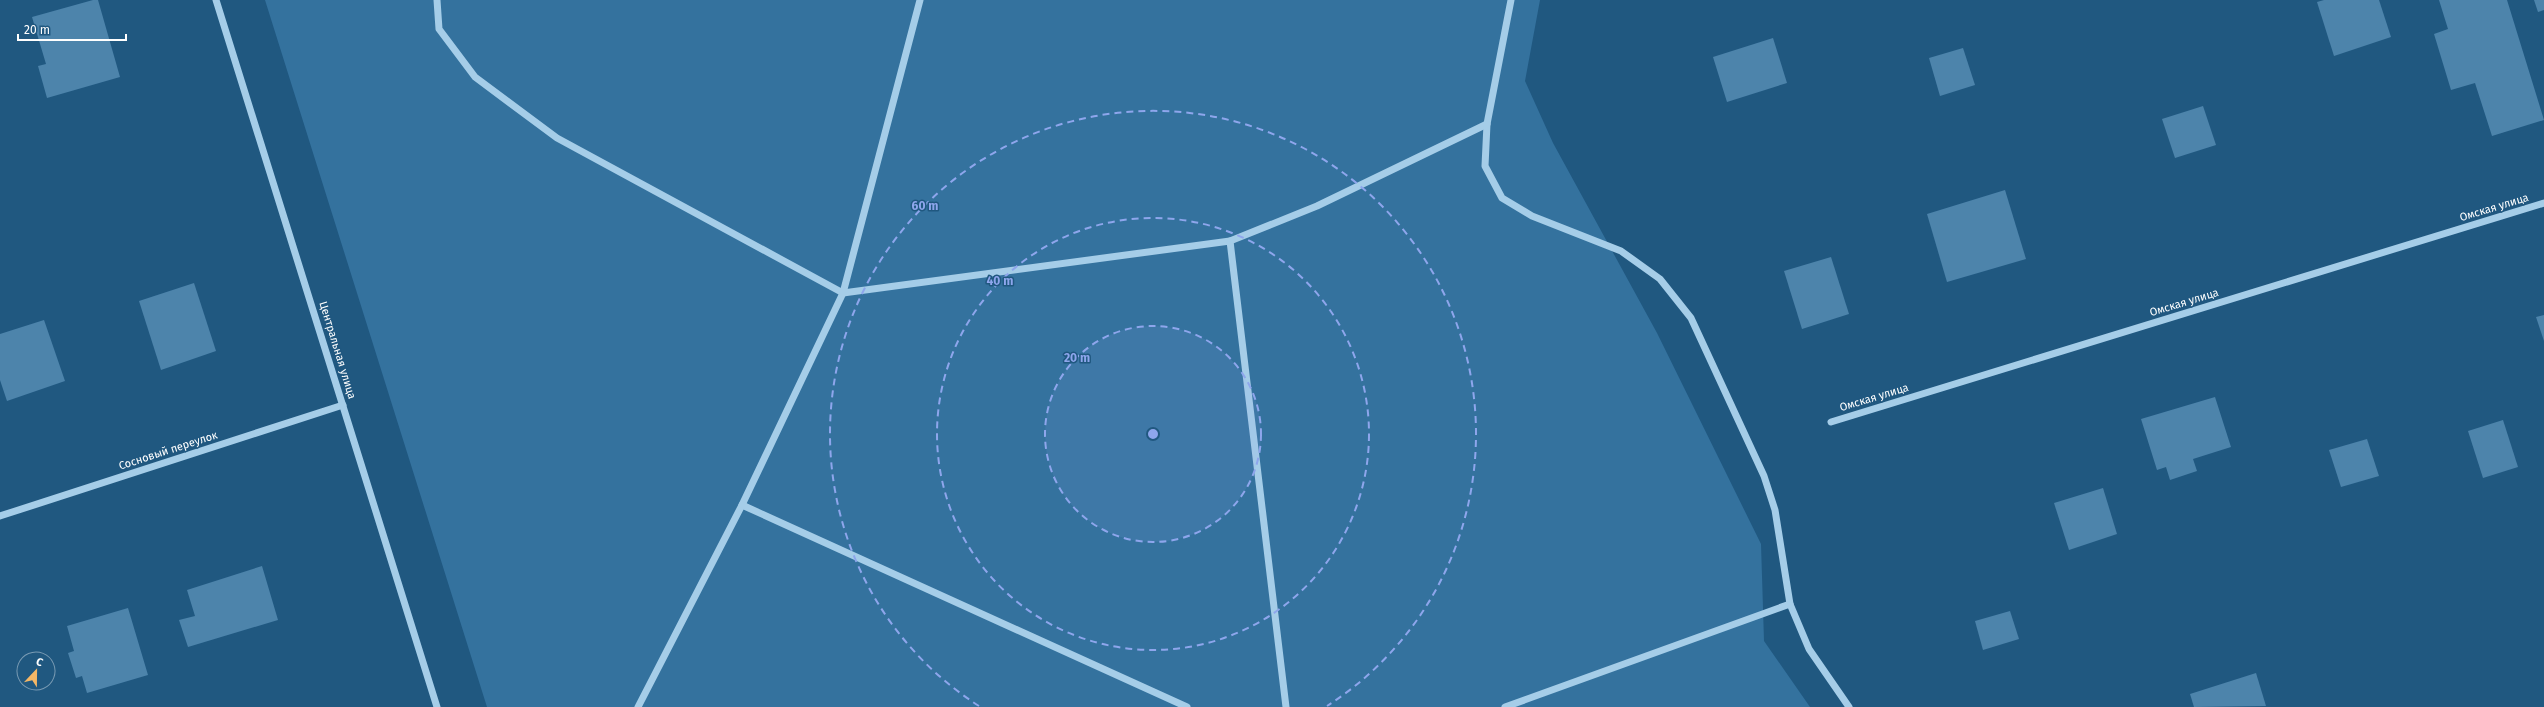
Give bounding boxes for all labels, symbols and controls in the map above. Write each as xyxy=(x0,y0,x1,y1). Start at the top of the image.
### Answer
scale bar xyxy=(18,16,126,42)
text: 20 m xyxy=(24,23,50,37)
street label: Омская улица xyxy=(2458,191,2530,224)
text: 60 m xyxy=(912,199,938,213)
text: 40 m xyxy=(987,274,1013,288)
street label: Омская улица xyxy=(2148,286,2220,319)
street label: Центральная улица xyxy=(316,300,359,401)
text: 20 m xyxy=(1064,351,1090,365)
street label: Омская улица xyxy=(1838,381,1910,414)
centre of rings xyxy=(1146,427,1160,441)
street label: Сосновый переулок xyxy=(117,428,219,473)
north arrow xyxy=(16,651,56,691)
text: С xyxy=(34,655,46,670)

